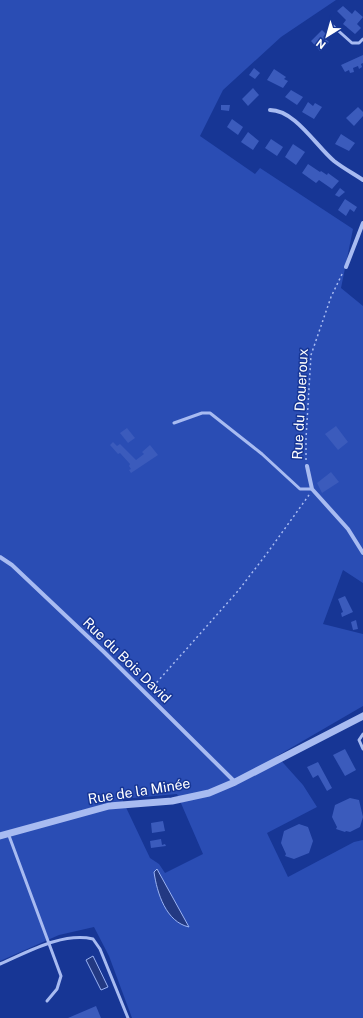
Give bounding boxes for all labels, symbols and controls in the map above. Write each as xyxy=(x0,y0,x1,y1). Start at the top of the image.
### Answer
north arrow xyxy=(307,16,347,56)
text: N xyxy=(314,37,328,51)
street label: Rue du Doueroux xyxy=(289,348,311,460)
street label: Rue du Bois David xyxy=(80,614,174,706)
street label: Rue de la Minée xyxy=(87,775,191,807)

